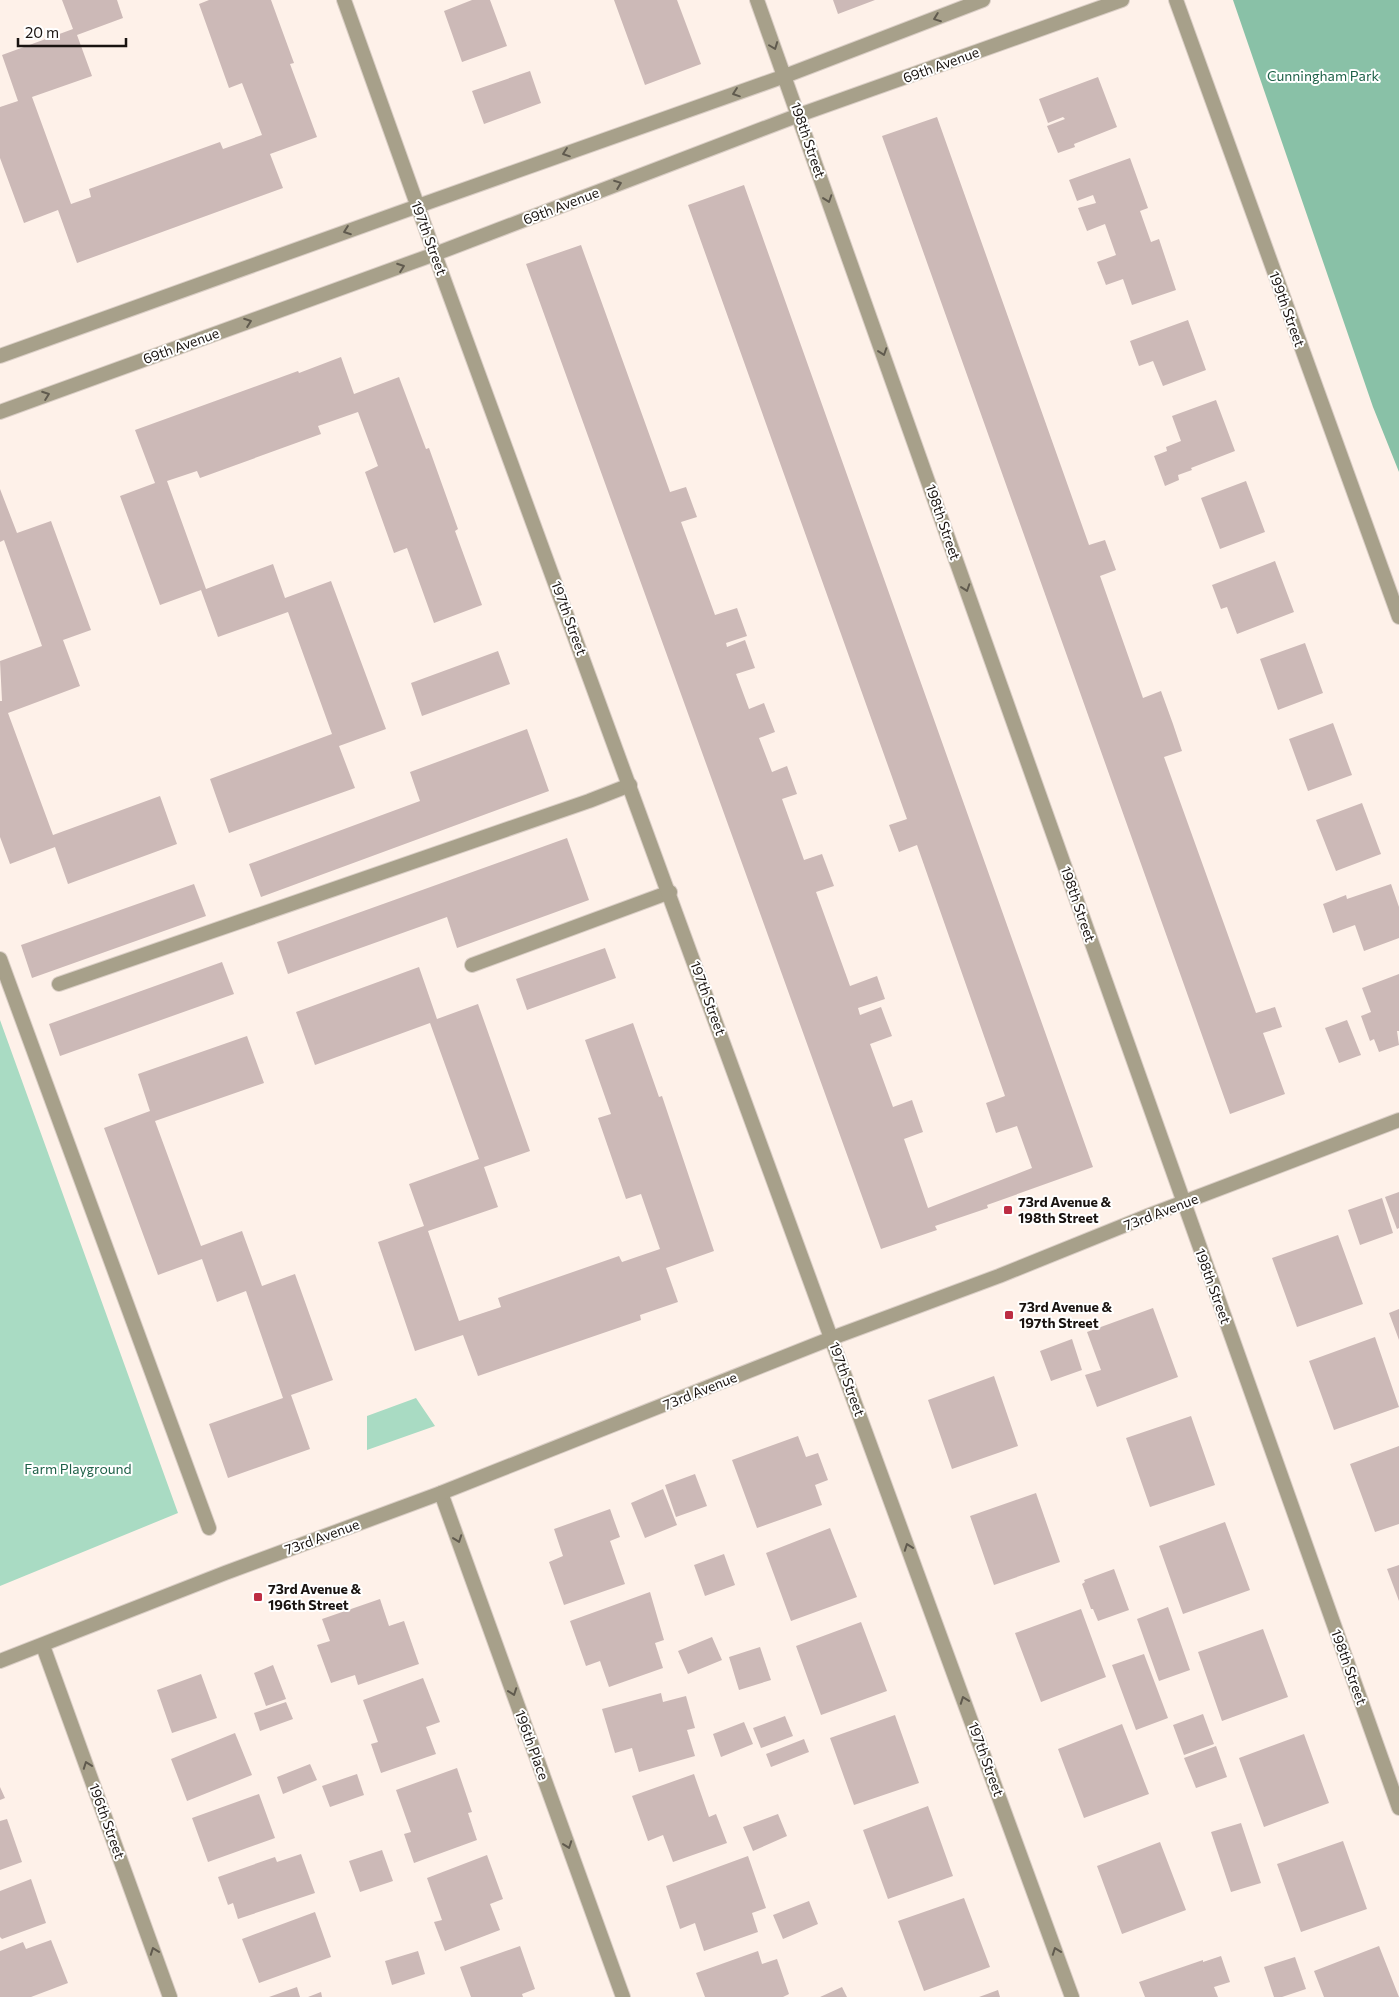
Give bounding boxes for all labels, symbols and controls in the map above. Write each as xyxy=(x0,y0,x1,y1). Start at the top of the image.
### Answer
one-way arrow xyxy=(934,12,942,22)
scale bar xyxy=(18,15,125,47)
text: 20 m xyxy=(25,23,59,41)
one-way arrow xyxy=(767,41,778,50)
street label: 69th Avenue xyxy=(900,43,981,86)
park label: Cunningham Park xyxy=(1267,67,1379,84)
one-way arrow xyxy=(732,88,741,98)
street label: 198th Street xyxy=(788,100,829,180)
one-way arrow xyxy=(563,147,571,157)
one-way arrow xyxy=(613,180,622,190)
street label: 69th Avenue xyxy=(520,183,601,228)
one-way arrow xyxy=(822,194,832,202)
street label: 197th Street xyxy=(408,198,451,278)
one-way arrow xyxy=(344,225,352,235)
one-way arrow xyxy=(396,263,405,273)
street label: 199th Street xyxy=(1266,269,1309,349)
one-way arrow xyxy=(243,318,252,328)
street label: 69th Avenue xyxy=(140,324,221,367)
one-way arrow xyxy=(877,347,887,356)
one-way arrow xyxy=(41,391,50,401)
street label: 198th Street xyxy=(923,482,964,562)
street label: 197th Street xyxy=(548,578,591,658)
one-way arrow xyxy=(960,583,970,591)
street label: 198th Street xyxy=(1058,864,1099,944)
street label: 197th Street xyxy=(687,958,730,1038)
street label: 73rd Avenue xyxy=(1121,1190,1200,1233)
place label: 73rd Avenue & 198th Street xyxy=(1018,1193,1111,1226)
marker: 73rd Avenue & 198th Street xyxy=(1002,1204,1014,1216)
street label: 198th Street xyxy=(1192,1246,1235,1326)
place label: 73rd Avenue & 197th Street xyxy=(1019,1298,1112,1331)
marker: 73rd Avenue & 197th Street xyxy=(1003,1309,1015,1321)
street label: 197th Street xyxy=(826,1339,869,1419)
street label: 73rd Avenue xyxy=(660,1368,739,1413)
park label: Farm Playground xyxy=(24,1460,132,1477)
street label: 73rd Avenue xyxy=(282,1515,361,1558)
one-way arrow xyxy=(452,1534,462,1543)
one-way arrow xyxy=(904,1543,914,1552)
place label: 73rd Avenue & 196th Street xyxy=(268,1580,361,1613)
marker: 73rd Avenue & 196th Street xyxy=(252,1591,264,1603)
street label: 198th Street xyxy=(1328,1627,1371,1707)
one-way arrow xyxy=(507,1687,517,1696)
one-way arrow xyxy=(960,1696,970,1705)
street label: 196th Place xyxy=(512,1707,553,1782)
street label: 197th Street xyxy=(965,1719,1008,1799)
one-way arrow xyxy=(83,1762,93,1770)
street label: 196th Street xyxy=(86,1781,129,1861)
one-way arrow xyxy=(562,1840,572,1848)
one-way arrow xyxy=(150,1947,160,1956)
one-way arrow xyxy=(1052,1947,1062,1956)

